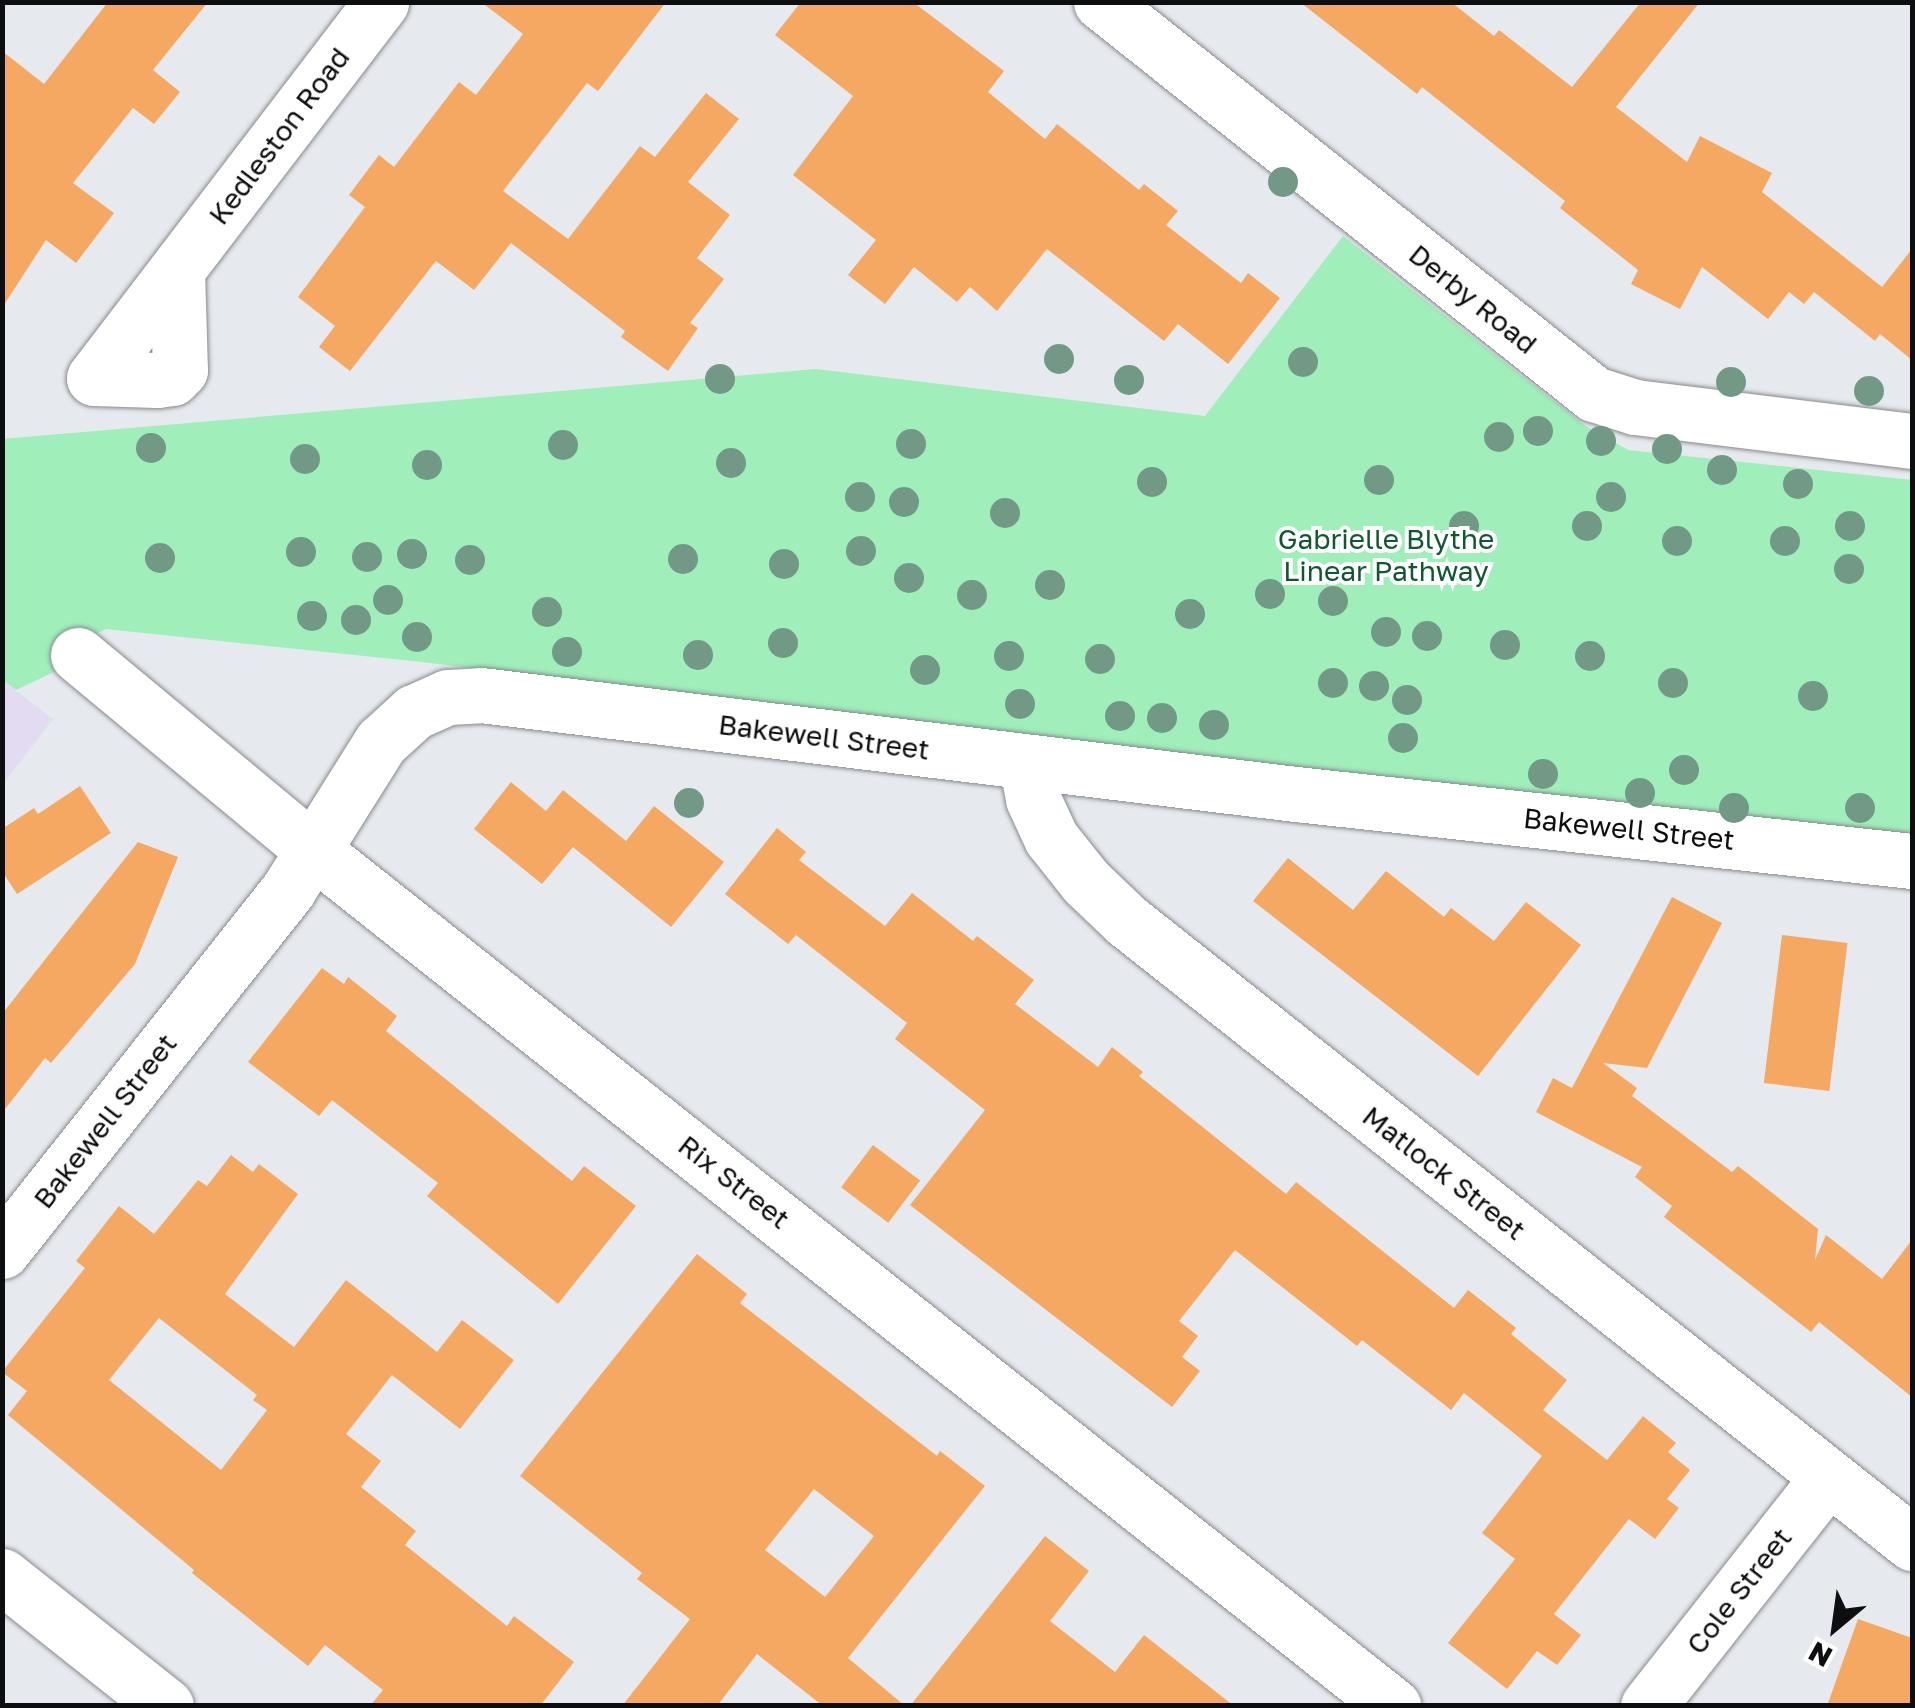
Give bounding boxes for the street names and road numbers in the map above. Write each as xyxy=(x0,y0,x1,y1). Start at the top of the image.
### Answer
street label: Kedleston Road xyxy=(202,41,356,231)
street label: Derby Road xyxy=(1402,237,1544,361)
street label: Bakewell Street xyxy=(717,707,931,767)
street label: Bakewell Street xyxy=(1522,801,1736,857)
street label: Bakewell Street xyxy=(26,1027,184,1215)
street label: Matlock Street xyxy=(1356,1099,1532,1247)
street label: Rix Street xyxy=(672,1128,796,1236)
street label: Cole Street xyxy=(1679,1521,1799,1661)

